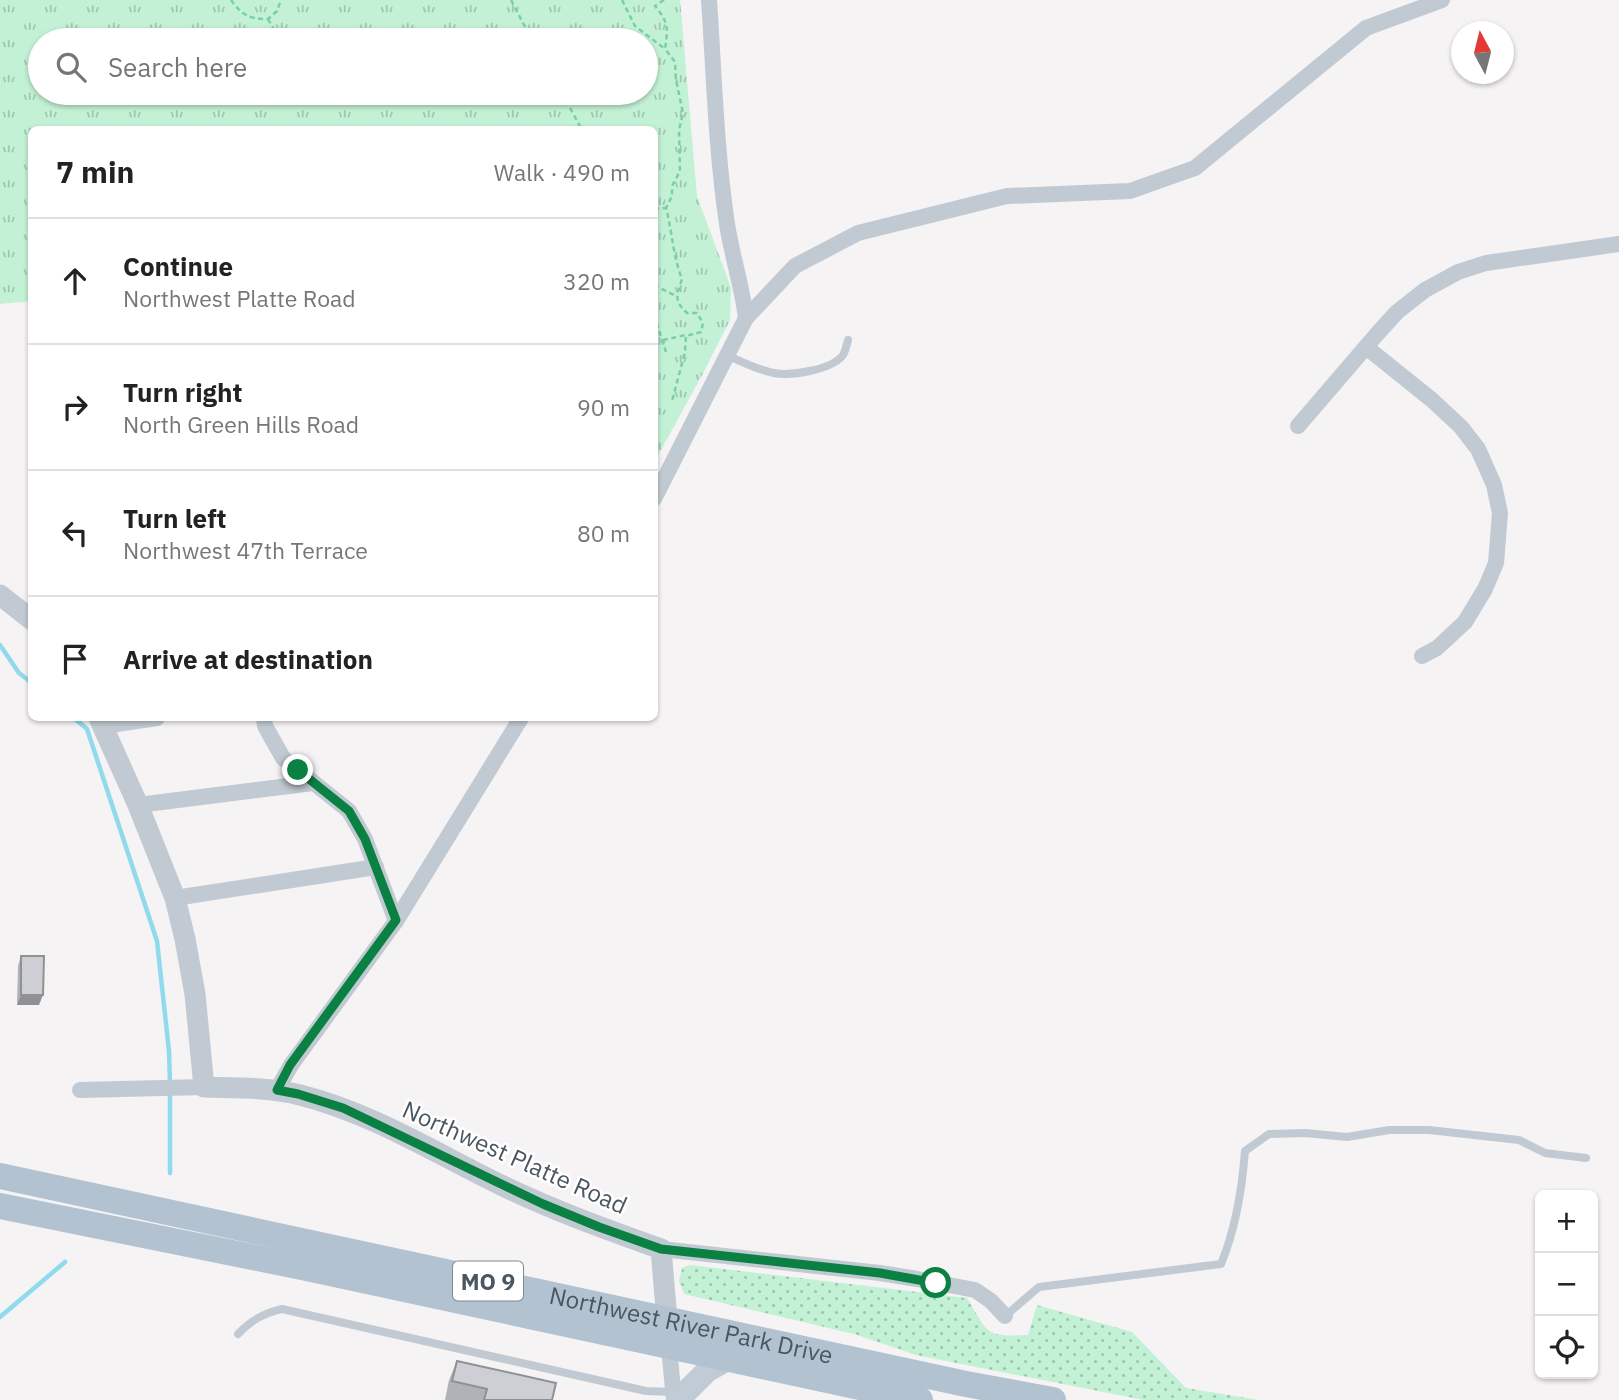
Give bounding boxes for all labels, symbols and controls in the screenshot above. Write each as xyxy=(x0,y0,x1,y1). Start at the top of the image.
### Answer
north arrow xyxy=(1451,21,1514,84)
search box xyxy=(28,28,658,105)
icon: search xyxy=(52,48,90,86)
text: Search here xyxy=(108,50,247,84)
text: 7 min xyxy=(56,152,134,191)
text: Walk · 490 m xyxy=(494,157,630,187)
text: Continue xyxy=(123,249,233,283)
icon: ahead xyxy=(56,262,94,300)
text: 320 m xyxy=(563,266,630,296)
text: Northwest Platte Road xyxy=(123,283,356,313)
text: Turn right xyxy=(123,375,242,409)
icon: right xyxy=(56,388,94,426)
text: 90 m xyxy=(577,392,630,422)
text: North Green Hills Road xyxy=(123,409,359,439)
text: Turn left xyxy=(123,501,226,535)
icon: left xyxy=(56,514,94,552)
text: 80 m xyxy=(577,518,630,548)
text: Northwest 47th Terrace xyxy=(123,535,368,565)
icon: arrive xyxy=(56,640,94,678)
text: Arrive at destination xyxy=(123,642,373,676)
route end xyxy=(282,754,313,785)
street label: Northwest Platte Road xyxy=(398,1093,632,1221)
map controls xyxy=(1535,1190,1598,1379)
button: + xyxy=(1535,1190,1598,1253)
button: − xyxy=(1535,1253,1598,1316)
road number: MO 9 xyxy=(453,1262,523,1300)
route start xyxy=(920,1267,951,1298)
street label: Northwest River Park Drive xyxy=(546,1279,836,1371)
button: locate xyxy=(1535,1316,1598,1379)

